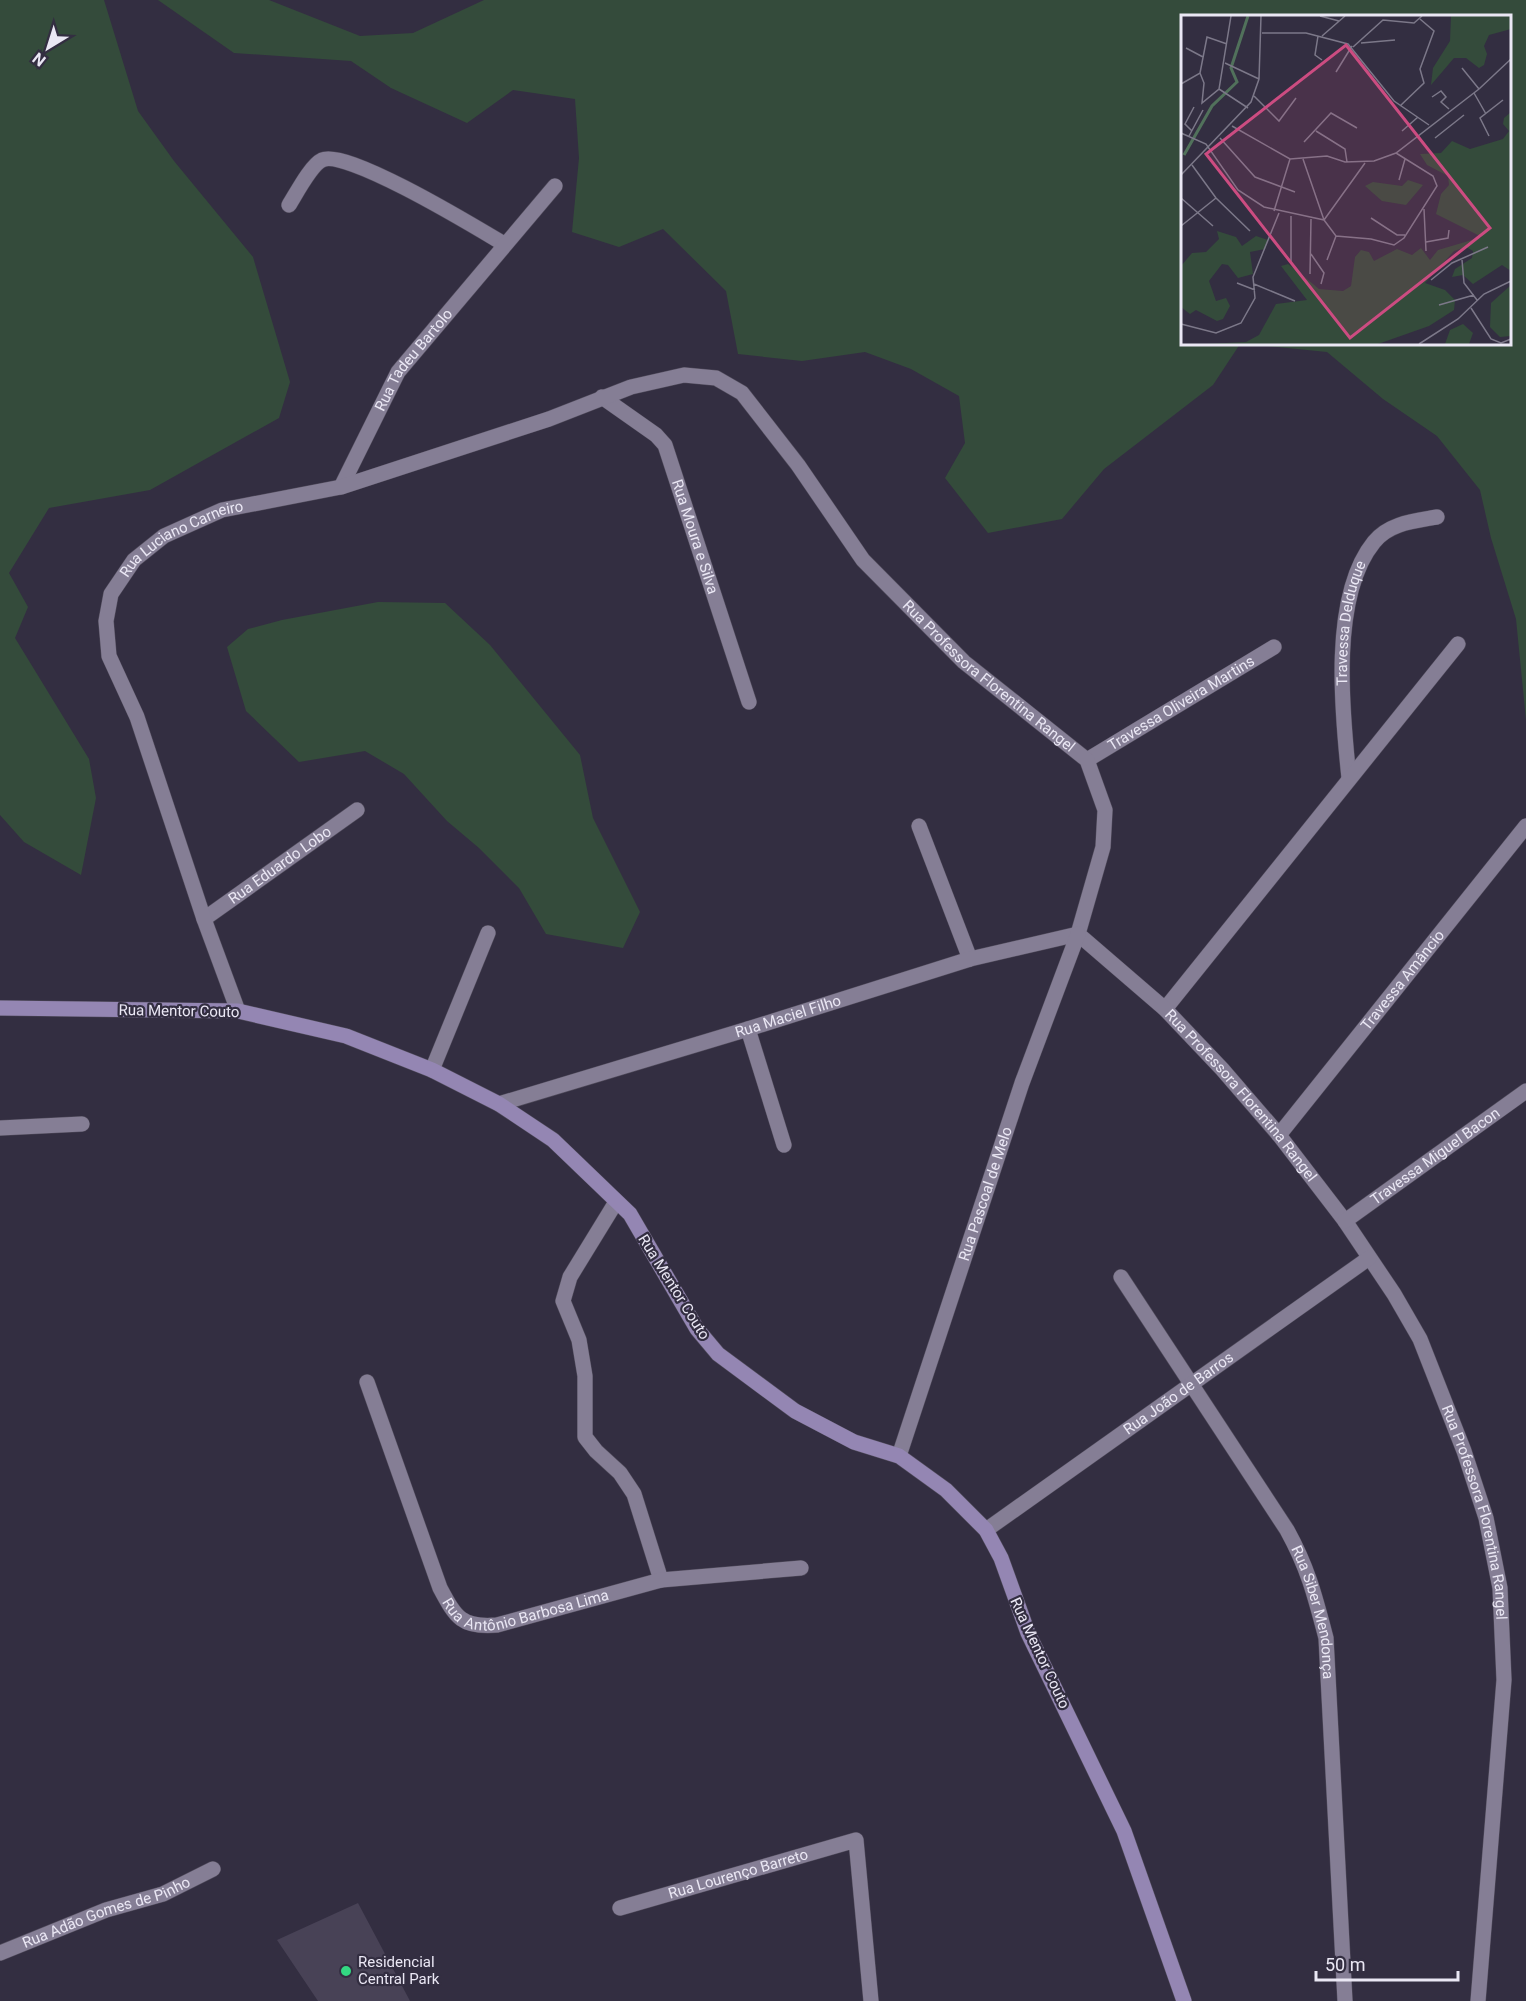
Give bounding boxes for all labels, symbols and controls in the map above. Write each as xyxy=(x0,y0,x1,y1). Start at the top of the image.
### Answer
inset map xyxy=(1181,15,1511,345)
north arrow xyxy=(18,18,78,78)
text: N xyxy=(29,48,49,70)
street label: Rua Tadeu Bartolo xyxy=(371,305,456,414)
street label: Rua Moura e Silva xyxy=(668,477,722,596)
street label: Rua Luciano Carneiro xyxy=(116,497,245,581)
street label: Travessa Delduque xyxy=(1333,558,1370,686)
street label: Rua Professora Florentina Rangel xyxy=(899,596,1078,756)
street label: Travessa Oliveira Martins xyxy=(1104,652,1258,754)
street label: Rua Eduardo Lobo xyxy=(225,822,335,908)
street label: Travessa Amâncio xyxy=(1357,927,1448,1034)
street label: Rua Maciel Filho xyxy=(733,991,843,1041)
street label: Rua Mentor Couto xyxy=(118,1001,240,1021)
street label: Rua Professora Florentina Rangel xyxy=(1161,1006,1320,1185)
street label: Travessa Miguel Bacon xyxy=(1367,1104,1503,1209)
street label: Rua Pascoal de Melo xyxy=(955,1124,1016,1263)
street label: Rua Mentor Couto xyxy=(634,1231,714,1343)
street label: Rua João de Barros xyxy=(1120,1348,1237,1439)
street label: Rua Professora Florentina Rangel xyxy=(1438,1402,1510,1620)
street label: Rua Siber Mendonça xyxy=(1287,1543,1337,1680)
street label: Rua Antônio Barbosa Lima xyxy=(439,1581,617,1603)
text: Rua Antônio Barbosa Lima xyxy=(438,1586,611,1635)
street label: Rua Mentor Couto xyxy=(1006,1594,1074,1712)
street label: Rua Lourenço Barreto xyxy=(666,1845,810,1903)
street label: Rua Adão Gomes de Pinho xyxy=(20,1873,193,1952)
scale bar xyxy=(1316,1944,1458,1982)
place label: Residencial Central Park xyxy=(358,1953,440,1988)
text: 50 m xyxy=(1325,1954,1365,1975)
marker: Residencial Central Park xyxy=(339,1964,353,1978)

